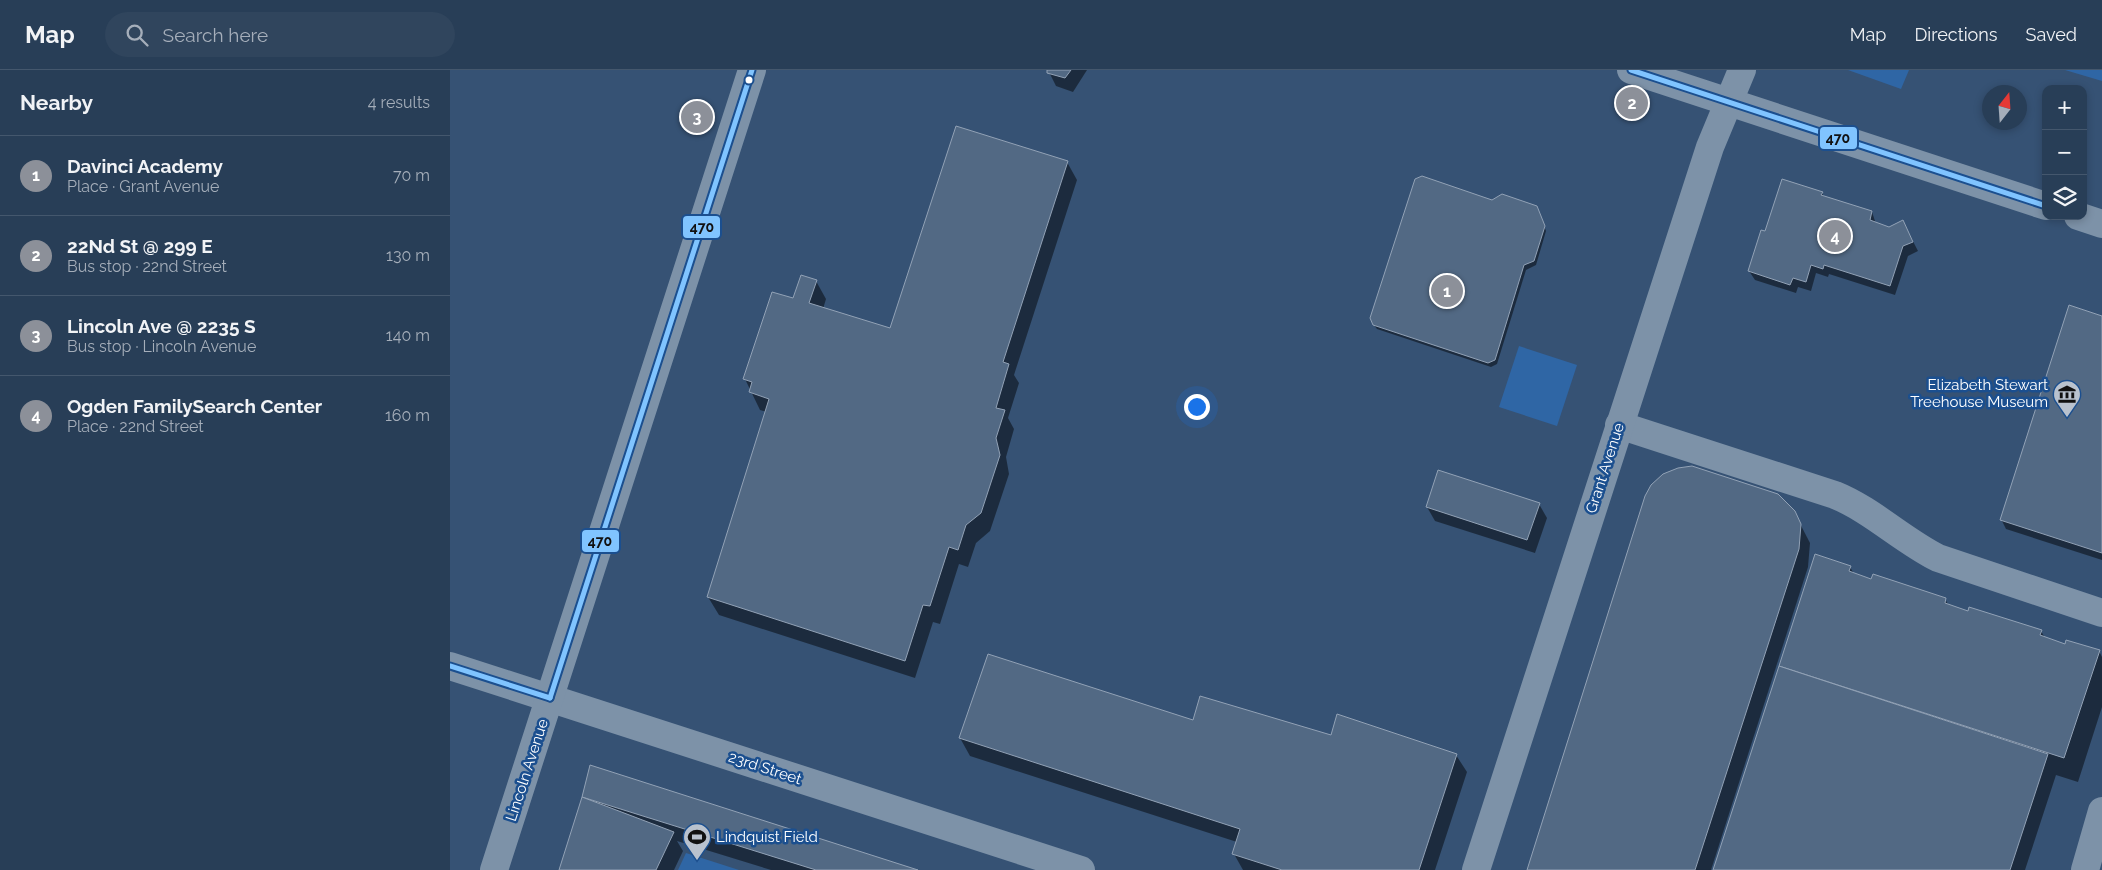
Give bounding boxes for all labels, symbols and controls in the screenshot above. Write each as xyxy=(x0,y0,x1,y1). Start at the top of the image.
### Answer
search box xyxy=(105,12,455,57)
text: Map xyxy=(25,20,75,49)
icon: search xyxy=(123,21,151,49)
text: Search here xyxy=(163,24,268,46)
text: Map xyxy=(1850,24,1886,45)
text: Directions xyxy=(1914,24,1998,45)
text: Saved xyxy=(2026,24,2077,45)
unlabelled marker xyxy=(744,75,754,85)
pin: 2 xyxy=(1616,84,1648,122)
north arrow xyxy=(1982,85,2027,130)
map controls xyxy=(2042,85,2087,220)
button: + xyxy=(2042,85,2087,130)
text: Nearby xyxy=(20,90,93,115)
text: 4 results xyxy=(368,93,430,112)
pin: 3 xyxy=(681,98,713,136)
line badge: 470 xyxy=(1819,126,1858,150)
text: 470 xyxy=(1826,130,1850,146)
button: − xyxy=(2042,130,2087,175)
text: Davinci Academy xyxy=(67,155,223,177)
text: 1 xyxy=(32,166,40,185)
text: 70 m xyxy=(393,166,430,185)
button: layers xyxy=(2042,175,2087,220)
text: Place · Grant Avenue xyxy=(67,177,219,196)
line badge: 470 xyxy=(682,215,721,239)
pin: 4 xyxy=(1819,217,1851,255)
text: 470 xyxy=(690,219,714,235)
text: 22Nd St @ 299 E xyxy=(67,235,213,257)
text: 2 xyxy=(31,246,41,265)
text: 130 m xyxy=(386,246,430,265)
text: Bus stop · 22nd Street xyxy=(67,257,227,276)
pin: 1 xyxy=(1431,272,1463,310)
text: Lincoln Ave @ 2235 S xyxy=(67,315,256,337)
text: 3 xyxy=(32,326,40,345)
text: 140 m xyxy=(386,326,430,345)
text: Bus stop · Lincoln Avenue xyxy=(67,337,256,356)
place label: Elizabeth Stewart Treehouse Museum xyxy=(1910,376,2048,411)
museum icon: Elizabeth Stewart Treehouse Museum xyxy=(2052,379,2082,418)
your location xyxy=(1184,394,1210,420)
text: Ogden FamilySearch Center xyxy=(67,395,322,417)
text: 4 xyxy=(31,406,41,425)
text: 160 m xyxy=(385,406,430,425)
text: Place · 22nd Street xyxy=(67,417,204,436)
street label: Grant Avenue xyxy=(1582,420,1628,515)
line badge: 470 xyxy=(581,529,620,553)
text: 470 xyxy=(588,533,612,549)
street label: Lincoln Avenue xyxy=(502,716,552,824)
street label: 23rd Street xyxy=(726,748,804,788)
sports icon: Lindquist Field xyxy=(682,822,712,861)
place label: Lindquist Field xyxy=(716,828,818,846)

